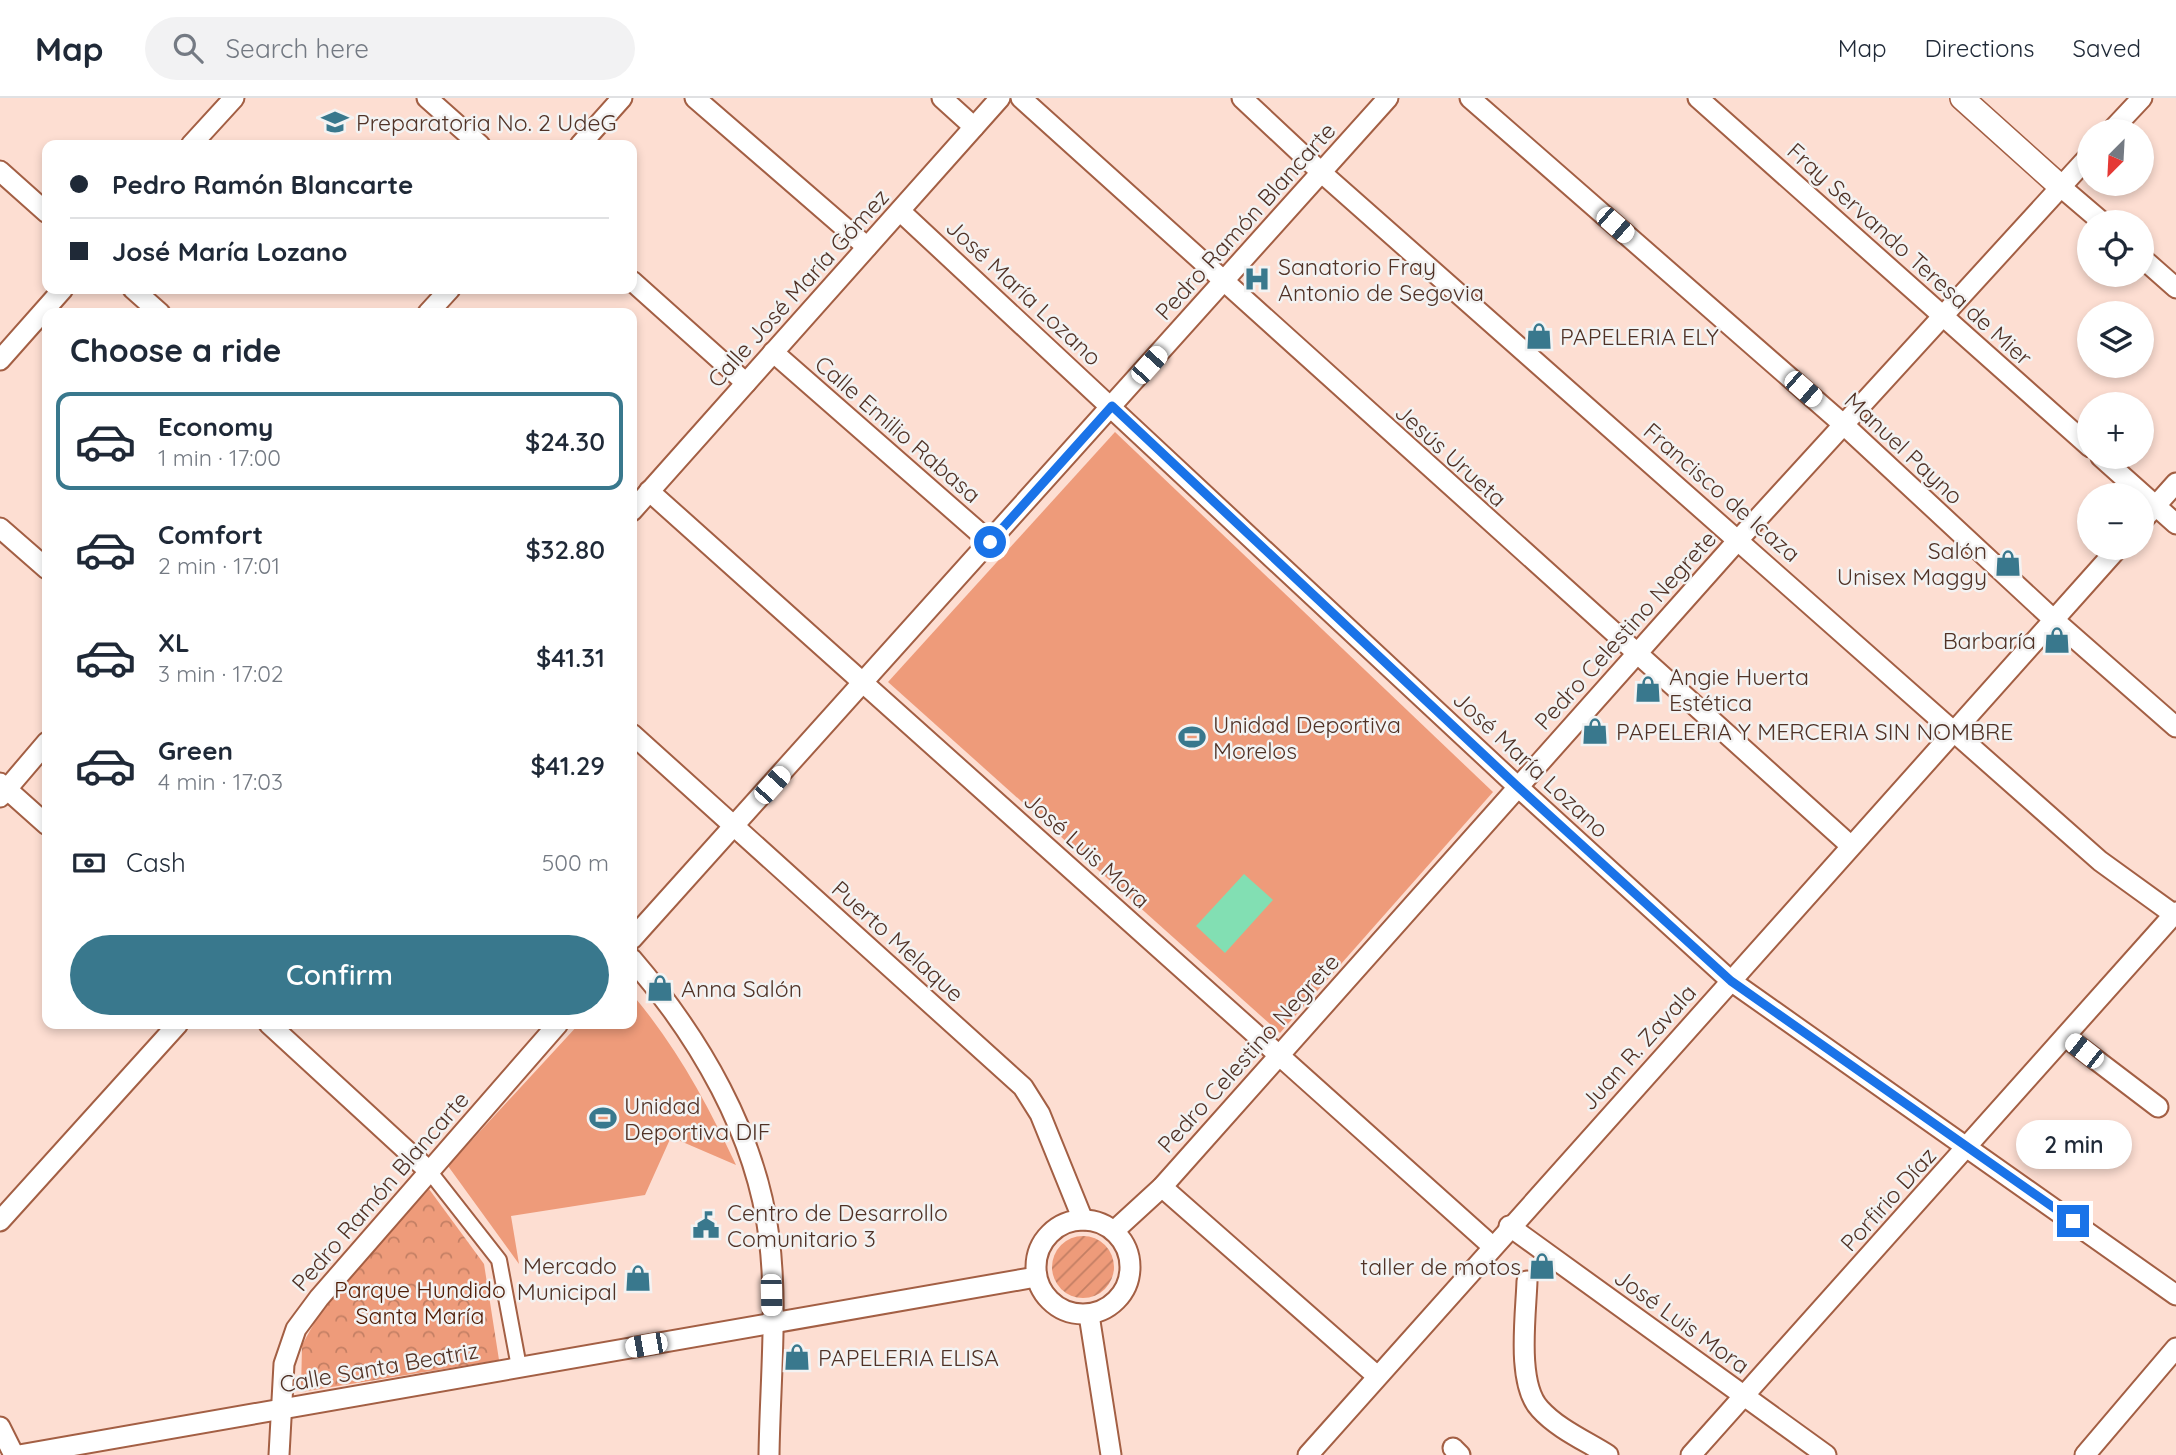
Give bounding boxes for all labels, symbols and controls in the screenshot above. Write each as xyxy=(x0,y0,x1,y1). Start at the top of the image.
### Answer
search box xyxy=(145,17,635,80)
text: Map xyxy=(35,28,103,69)
icon: search xyxy=(169,29,207,67)
text: Search here xyxy=(225,32,369,65)
text: Map xyxy=(1838,33,1887,63)
text: Directions xyxy=(1925,33,2035,63)
text: Saved xyxy=(2073,33,2141,63)
school or university icon: Preparatoria No. 2 UdeG xyxy=(320,107,350,137)
place label: Preparatoria No. 2 UdeG xyxy=(356,108,616,137)
street label: Pedro Ramón Blancarte xyxy=(1149,116,1341,326)
north arrow xyxy=(2077,119,2154,196)
map controls xyxy=(2077,119,2154,560)
street label: Fray Servando Teresa de Mier xyxy=(1781,136,2039,372)
text: Pedro Ramón Blancarte xyxy=(112,168,413,201)
street label: Calle José María Gómez xyxy=(701,183,895,393)
car xyxy=(1593,203,1638,247)
button: locate xyxy=(2077,210,2154,287)
street label: José María Lozano xyxy=(940,212,1108,372)
text: José María Lozano xyxy=(112,235,348,268)
place label: Sanatorio Fray Antonio de Segovia xyxy=(1278,252,1484,307)
hospital icon: Sanatorio Fray Antonio de Segovia xyxy=(1242,264,1272,294)
button: layers xyxy=(2077,301,2154,378)
shop icon: PAPELERIA ELY xyxy=(1524,321,1554,351)
place label: PAPELERIA ELY xyxy=(1560,322,1719,351)
text: Choose a ride xyxy=(70,330,282,370)
car xyxy=(1128,342,1171,388)
street label: Calle Emilio Rabasa xyxy=(809,349,987,509)
car xyxy=(1781,367,1826,411)
street label: Manuel Payno xyxy=(1839,386,1969,510)
button: + xyxy=(2077,392,2154,469)
street label: Jesús Urueta xyxy=(1389,397,1513,513)
icon: car xyxy=(74,410,137,473)
text: Economy xyxy=(158,410,273,443)
street label: Francisco de Icaza xyxy=(1638,416,1806,568)
text: $24.30 xyxy=(525,425,605,458)
text: 1 min · 17:00 xyxy=(158,443,281,472)
button: − xyxy=(2077,483,2154,560)
icon: car xyxy=(74,518,137,581)
text: Comfort xyxy=(158,518,263,551)
street label: Pedro Celestino Negrete xyxy=(1528,524,1722,736)
route start xyxy=(974,526,1006,558)
text: $32.80 xyxy=(525,533,605,566)
place label: Salón Unisex Maggy xyxy=(1837,536,1987,591)
shop icon: Salón Unisex Maggy xyxy=(1993,548,2023,578)
text: 2 min · 17:01 xyxy=(158,551,280,580)
shop icon: Barbaría xyxy=(2042,625,2072,655)
icon: car xyxy=(74,626,137,689)
text: XL xyxy=(158,626,190,659)
place label: Barbaría xyxy=(1943,626,2036,655)
text: $41.31 xyxy=(536,641,605,674)
text: 3 min · 17:02 xyxy=(158,659,284,688)
place label: Angie Huerta Estética xyxy=(1669,662,1809,717)
shop icon: Angie Huerta Estética xyxy=(1633,674,1663,704)
street label: José María Lozano xyxy=(1447,684,1615,844)
place label: Unidad Deportiva Morelos xyxy=(1213,710,1401,765)
shop icon: PAPELERIA Y MERCERIA SIN NOMBRE xyxy=(1580,716,1610,746)
place label: PAPELERIA Y MERCERIA SIN NOMBRE xyxy=(1616,717,2013,746)
sports icon: Unidad Deportiva Morelos xyxy=(1177,722,1207,752)
icon: car xyxy=(74,734,137,797)
text: Green xyxy=(158,734,233,767)
text: $41.29 xyxy=(530,749,605,782)
car xyxy=(751,762,794,808)
text: 4 min · 17:03 xyxy=(158,767,283,796)
street label: José Luis Mora xyxy=(1018,786,1156,914)
icon: cash xyxy=(70,844,108,882)
text: Cash xyxy=(126,846,186,879)
text: 500 m xyxy=(542,848,609,877)
street label: Puerto Melaque xyxy=(826,874,970,1008)
button: Confirm xyxy=(70,935,609,1015)
street label: Pedro Celestino Negrete xyxy=(1151,947,1345,1159)
shop icon: Anna Salón xyxy=(645,973,675,1003)
place label: Anna Salón xyxy=(681,974,802,1003)
street label: Juan R. Zavala xyxy=(1574,978,1702,1116)
car xyxy=(2061,1030,2108,1072)
street label: Pedro Ramón Blancarte xyxy=(285,1085,475,1297)
place label: Unidad Deportiva DIF xyxy=(624,1091,771,1146)
sports icon: Unidad Deportiva DIF xyxy=(588,1103,618,1133)
callout: 2 min xyxy=(2015,1119,2131,1168)
text: 2 min xyxy=(2044,1130,2104,1159)
street label: Porfirio Díaz xyxy=(1834,1141,1942,1257)
place label: Centro de Desarrollo Comunitario 3 xyxy=(727,1198,948,1253)
route end xyxy=(2057,1205,2089,1237)
public building icon: Centro de Desarrollo Comunitario 3 xyxy=(691,1210,721,1240)
place label: Mercado Municipal xyxy=(517,1251,617,1306)
shop icon: taller de motos xyxy=(1527,1251,1557,1281)
place label: taller de motos xyxy=(1360,1252,1521,1281)
street label: José Luis Mora xyxy=(1609,1262,1755,1380)
shop icon: Mercado Municipal xyxy=(623,1263,653,1293)
car xyxy=(761,1274,782,1316)
park label: Parque Hundido Santa María xyxy=(334,1275,506,1330)
car xyxy=(624,1331,669,1359)
street label: Calle Santa Beatriz xyxy=(277,1335,481,1399)
shop icon: PAPELERIA ELISA xyxy=(782,1342,812,1372)
place label: PAPELERIA ELISA xyxy=(818,1343,999,1372)

